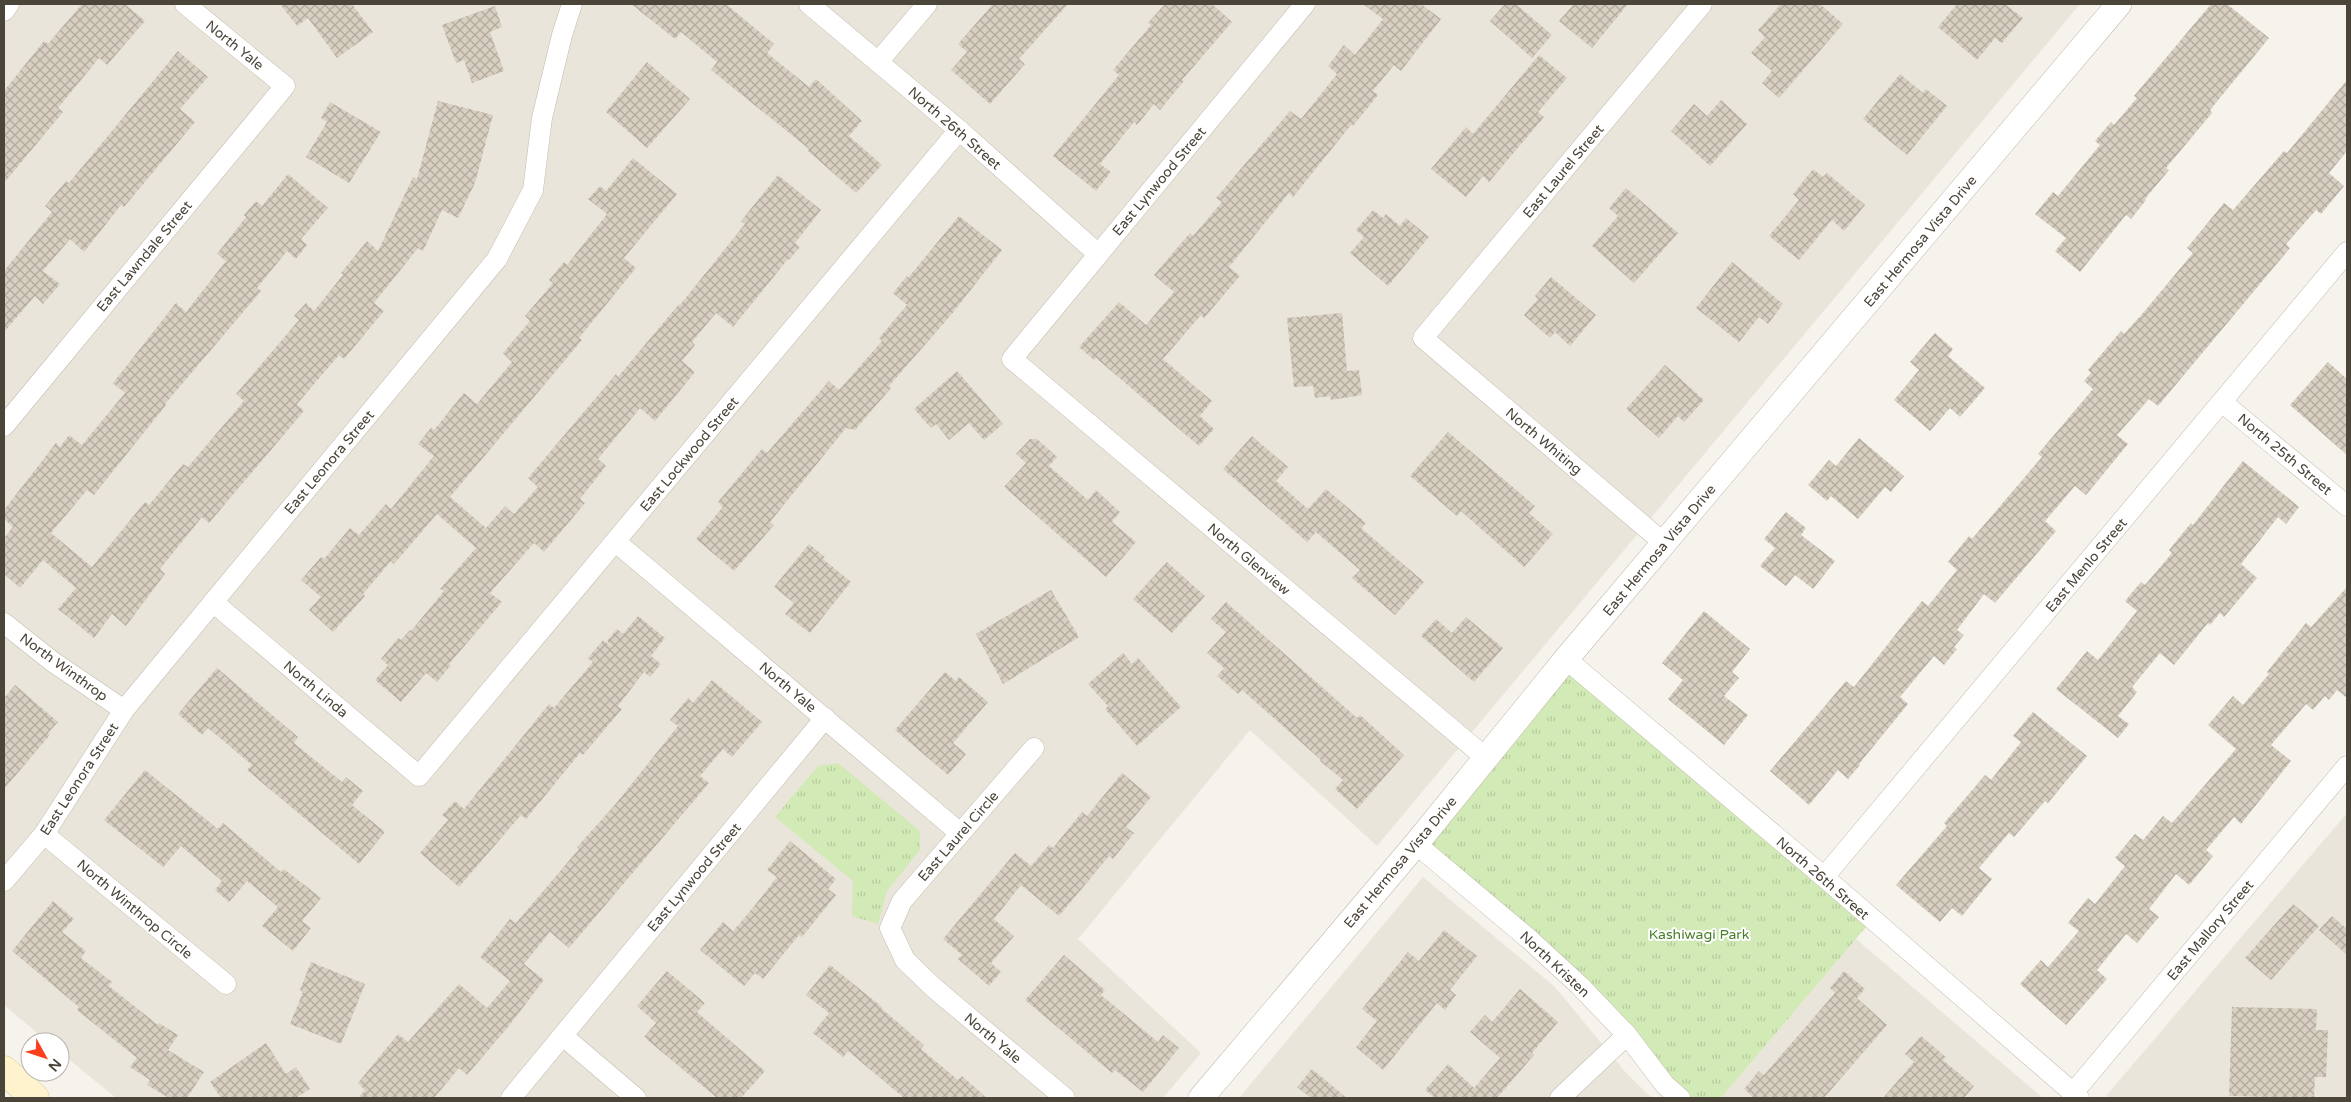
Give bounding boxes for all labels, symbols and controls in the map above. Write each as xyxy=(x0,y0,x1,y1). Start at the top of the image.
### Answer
street label: North Yale xyxy=(202,17,267,74)
street label: North 26th Street xyxy=(905,83,1005,174)
street label: East Laurel Street xyxy=(1519,121,1608,222)
street label: East Lynwood Street xyxy=(1109,123,1210,239)
street label: East Hermosa Vista Drive xyxy=(1860,172,1981,311)
street label: East Lawndale Street xyxy=(93,197,196,315)
street label: East Lockwood Street xyxy=(636,393,743,515)
street label: North Whiting xyxy=(1502,404,1585,478)
street label: East Leonora Street xyxy=(281,406,378,518)
street label: North 25th Street xyxy=(2234,410,2336,499)
street label: East Hermosa Vista Drive xyxy=(1599,481,1720,620)
street label: East Menlo Street xyxy=(2042,514,2131,616)
street label: North Glenview xyxy=(1204,520,1293,599)
street label: North Winthrop xyxy=(16,630,111,705)
street label: North Linda xyxy=(280,657,351,721)
street label: North Yale xyxy=(756,659,820,716)
street label: East Leonora Street xyxy=(37,719,123,839)
street label: East Laurel Circle xyxy=(915,788,1002,885)
street label: East Hermosa Vista Drive xyxy=(1340,793,1461,932)
street label: East Lynwood Street xyxy=(644,819,745,935)
street label: North 26th Street xyxy=(1773,833,1873,924)
street label: North Winthrop Circle xyxy=(73,856,196,963)
street label: East Mallory Street xyxy=(2163,876,2258,984)
park label: Kashiwagi Park xyxy=(1649,926,1750,943)
street label: North Kristen xyxy=(1516,928,1593,1001)
street label: North Yale xyxy=(961,1010,1025,1067)
north arrow xyxy=(20,1032,70,1082)
text: N xyxy=(44,1055,65,1075)

